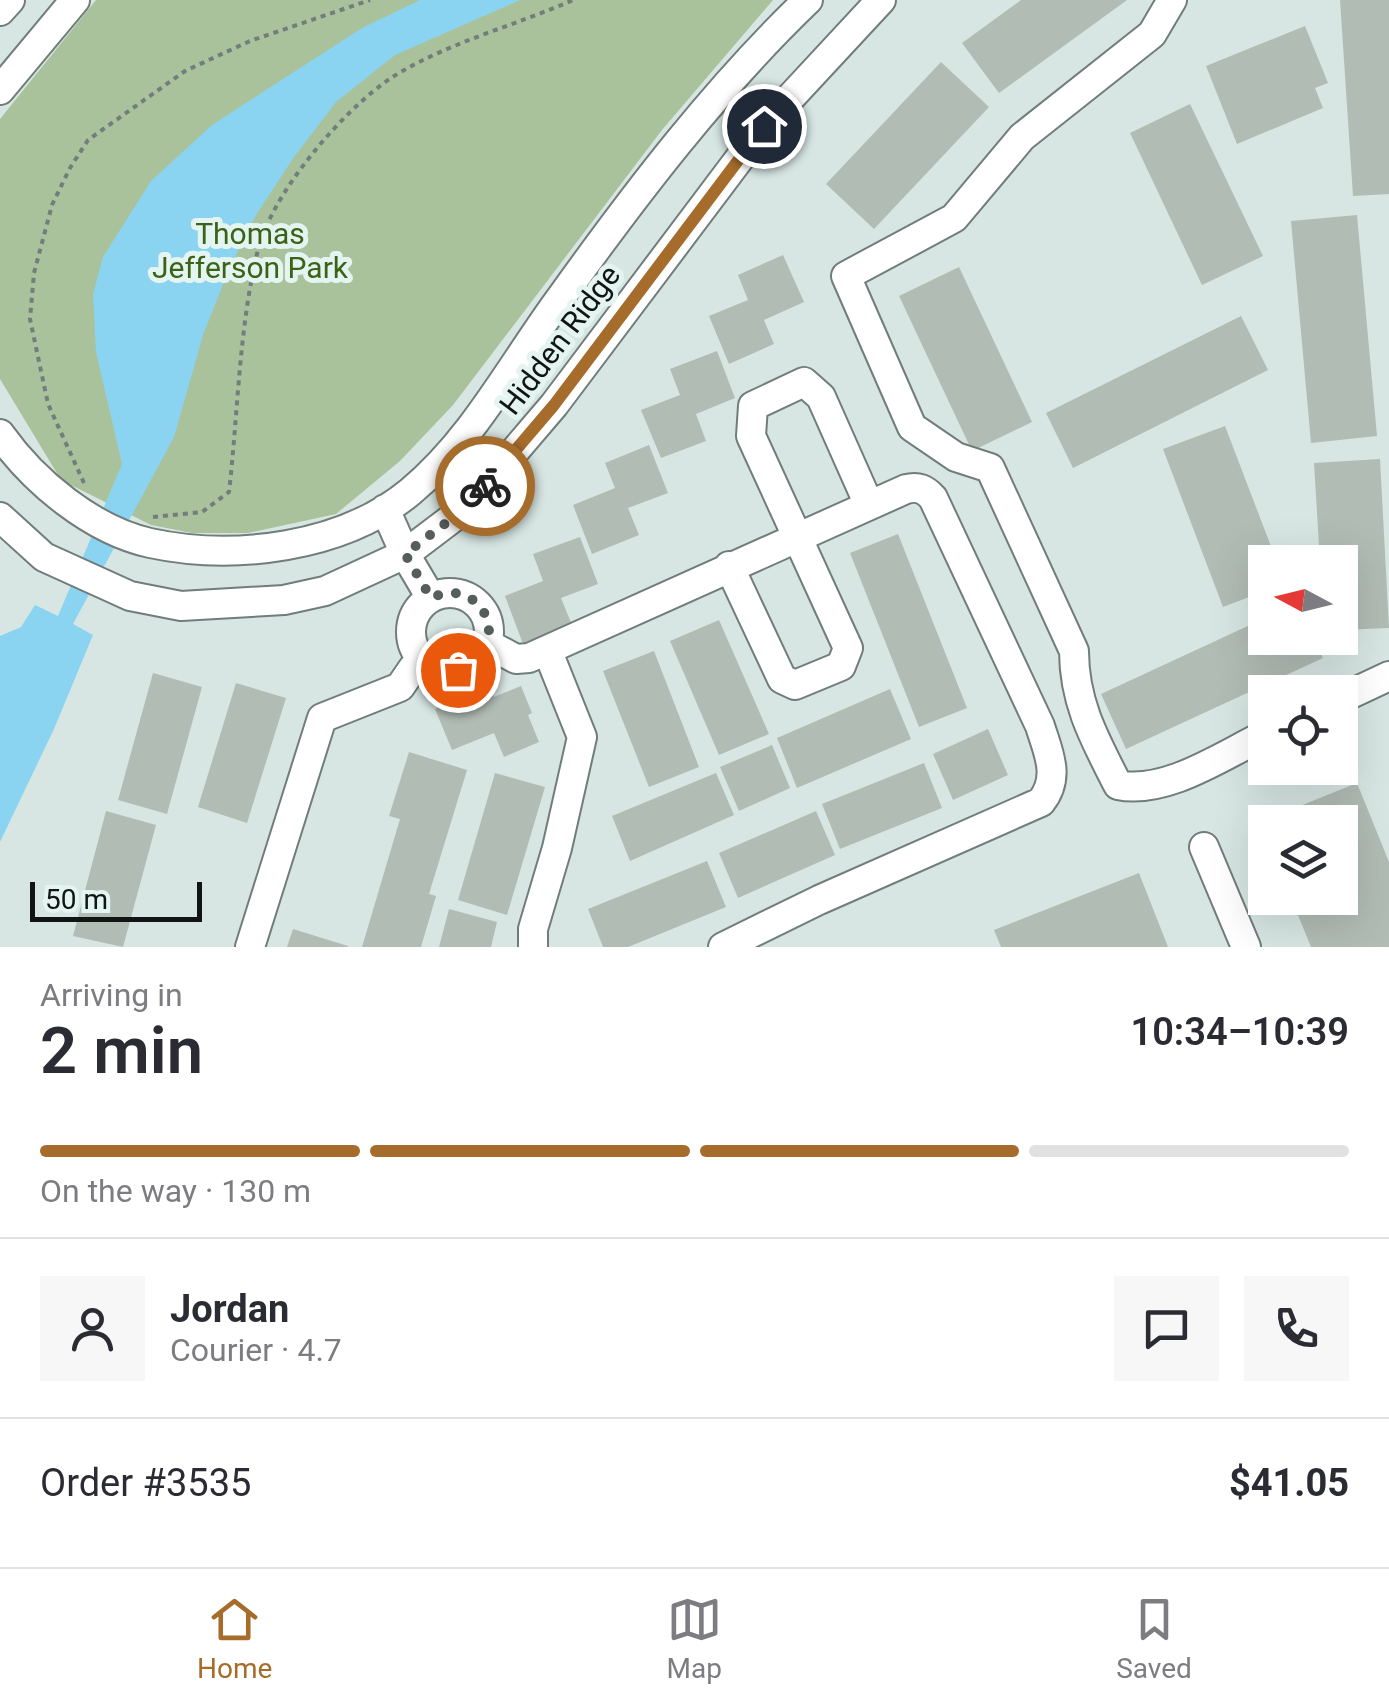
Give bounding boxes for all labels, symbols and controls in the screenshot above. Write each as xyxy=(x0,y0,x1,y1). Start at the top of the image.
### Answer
pin xyxy=(722,84,807,169)
icon: home xyxy=(737,99,792,154)
park label: Thomas Jefferson Park xyxy=(152,216,349,285)
street label: Hidden Ridge xyxy=(492,258,627,421)
courier xyxy=(435,436,535,536)
icon: bike xyxy=(458,459,513,514)
north arrow xyxy=(1248,545,1358,655)
map controls xyxy=(1248,545,1358,915)
pin xyxy=(416,628,501,713)
icon: bag xyxy=(431,643,486,698)
button: locate xyxy=(1248,675,1358,785)
button: layers xyxy=(1248,805,1358,915)
scale bar xyxy=(30,877,202,921)
text: 50 m xyxy=(45,883,108,916)
text: Arriving in xyxy=(40,976,183,1014)
text: 10:34–10:39 xyxy=(1130,1010,1349,1054)
text: 2 min xyxy=(40,1013,203,1089)
text: On the way · 130 m xyxy=(40,1172,311,1210)
button: person xyxy=(40,1276,145,1381)
button: chat xyxy=(1114,1276,1219,1381)
button: phone xyxy=(1244,1276,1349,1381)
text: Jordan xyxy=(170,1287,289,1331)
text: Courier · 4.7 xyxy=(170,1331,342,1369)
text: Order #3535 xyxy=(40,1461,251,1505)
text: $41.05 xyxy=(1229,1461,1349,1505)
tab: Home xyxy=(197,1592,272,1685)
tab: Map xyxy=(667,1592,722,1685)
tab: Saved xyxy=(1116,1592,1192,1685)

